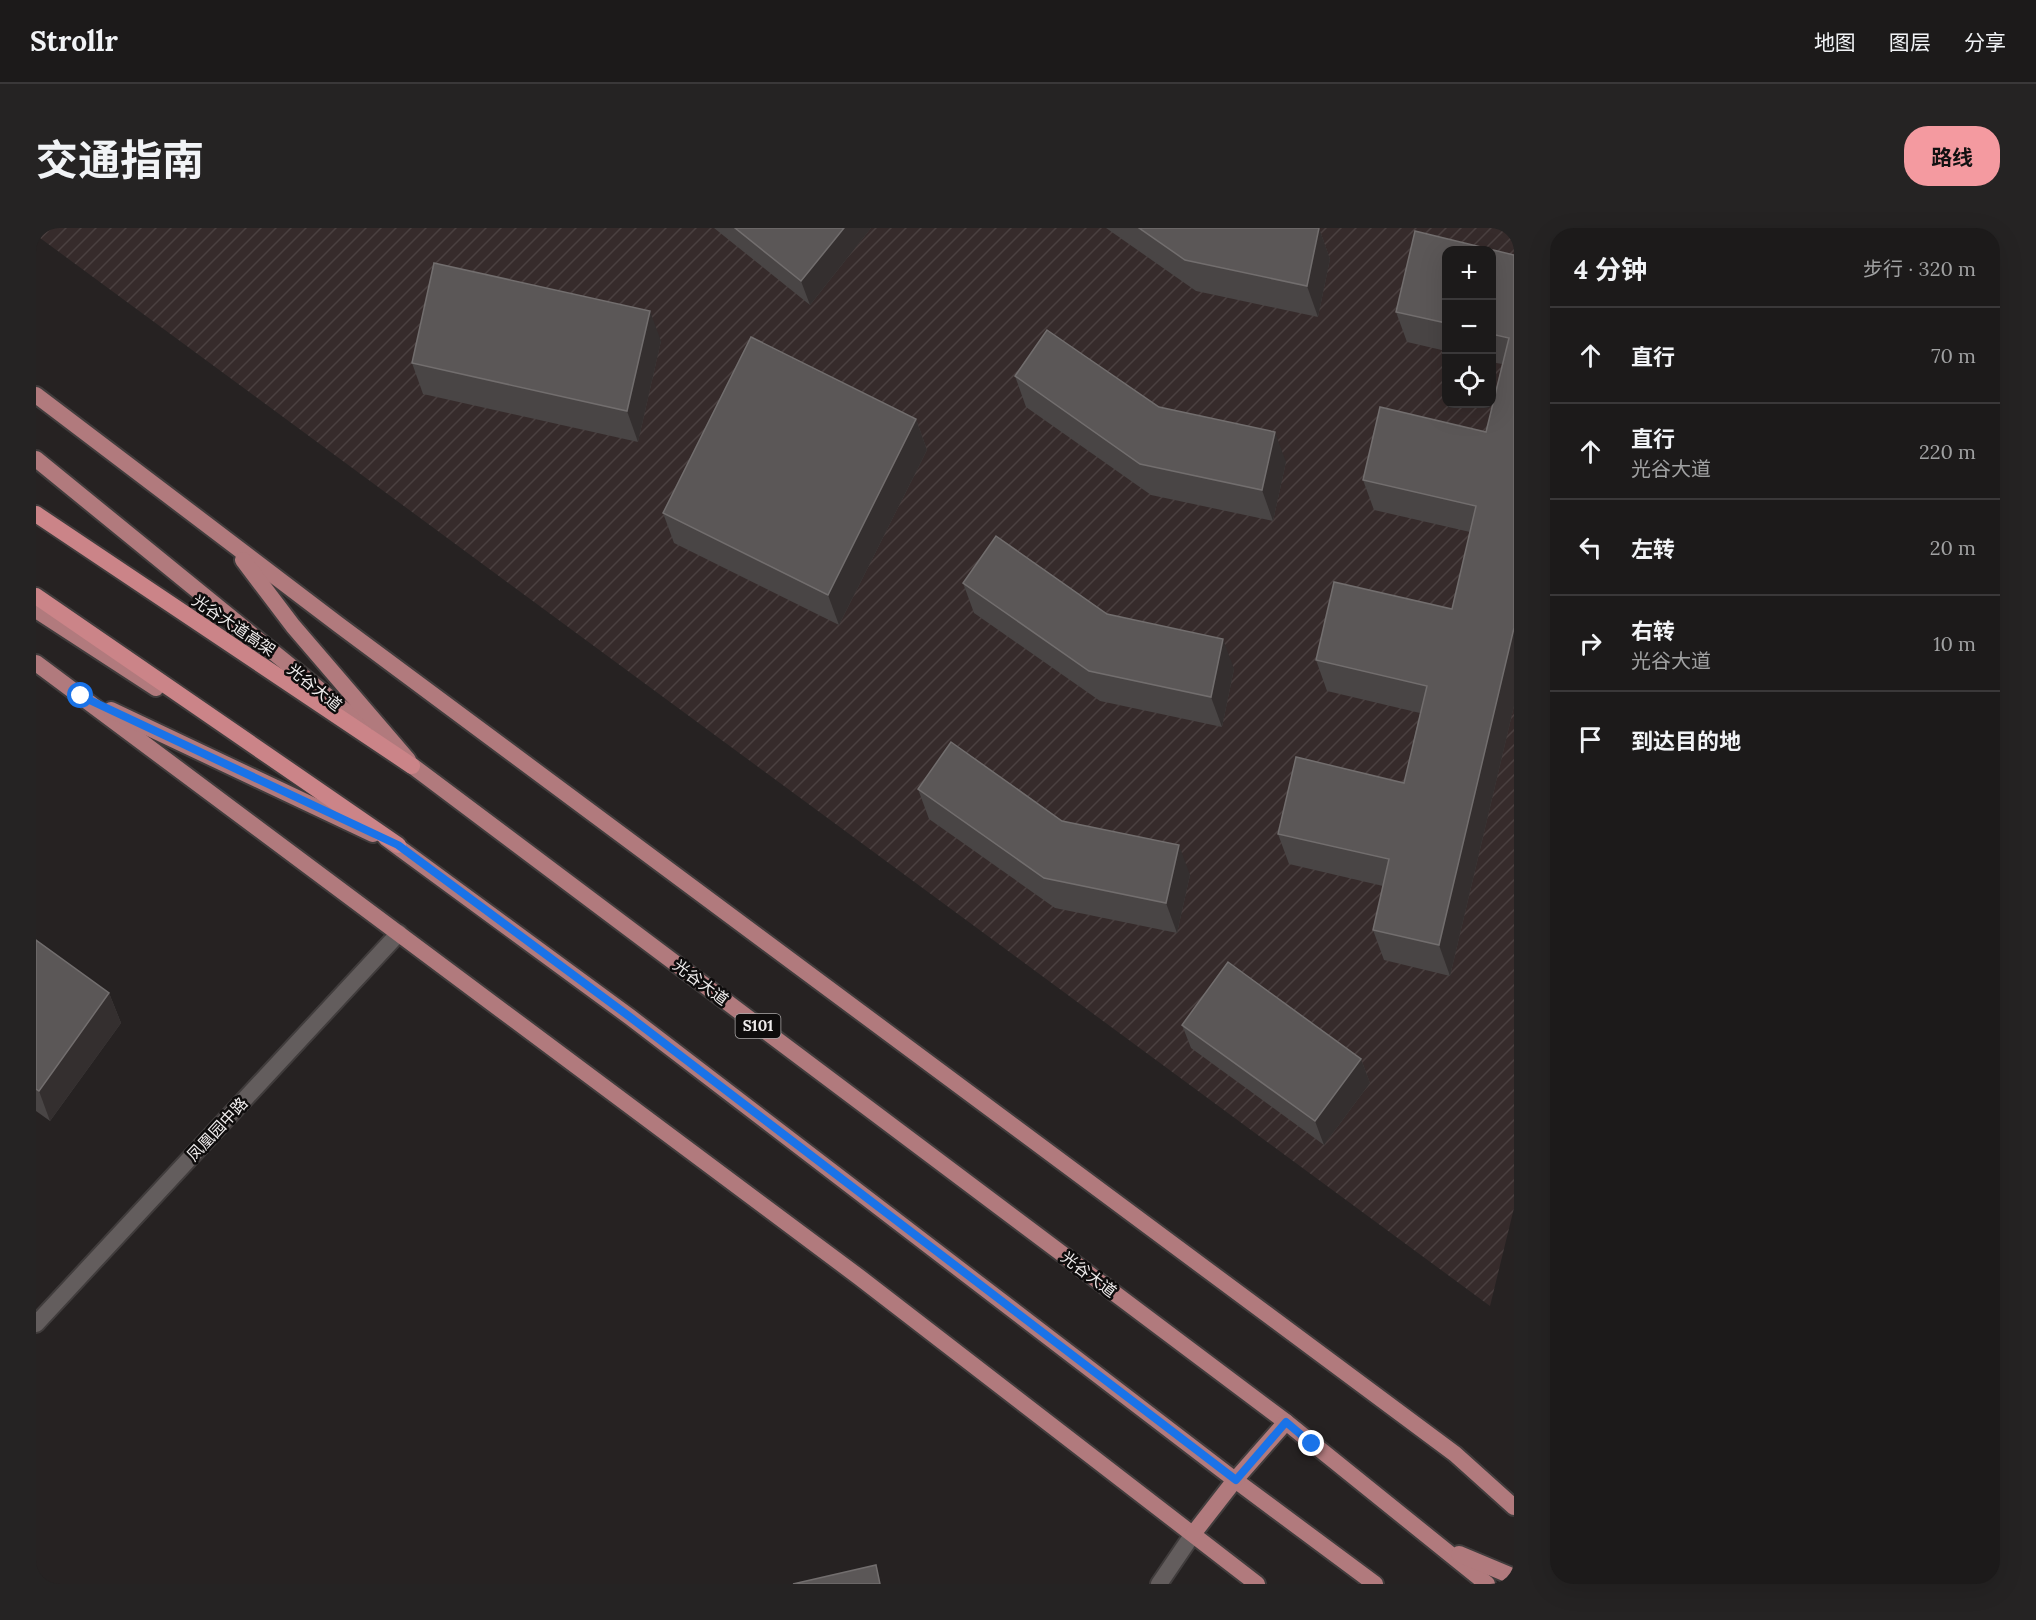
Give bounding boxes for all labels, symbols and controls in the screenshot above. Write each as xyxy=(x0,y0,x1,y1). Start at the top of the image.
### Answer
text: Strollr xyxy=(30,23,118,59)
text: 地图 xyxy=(1814,29,1856,56)
text: 图层 xyxy=(1889,29,1931,56)
text: 分享 xyxy=(1964,29,2006,56)
button: 路线 xyxy=(1904,126,2000,186)
text: 交通指南 xyxy=(36,133,204,187)
map controls xyxy=(1442,246,1496,408)
button: + xyxy=(1442,246,1496,300)
text: 4 分钟 xyxy=(1574,253,1647,286)
text: 步行 · 320 m xyxy=(1863,256,1976,281)
button: − xyxy=(1442,300,1496,354)
icon: ahead xyxy=(1574,339,1607,372)
text: 直行 xyxy=(1631,343,1675,371)
text: 70 m xyxy=(1931,343,1976,368)
button: locate xyxy=(1442,354,1496,408)
text: 直行 xyxy=(1631,425,1675,453)
icon: ahead xyxy=(1574,435,1607,468)
text: 220 m xyxy=(1919,439,1976,464)
text: 光谷大道 xyxy=(1631,456,1711,481)
icon: left xyxy=(1574,531,1607,564)
text: 左转 xyxy=(1631,535,1675,563)
text: 20 m xyxy=(1930,535,1976,560)
street label: 光谷大道高架 xyxy=(189,590,279,660)
text: 右转 xyxy=(1631,617,1675,645)
icon: right xyxy=(1574,627,1607,660)
text: 10 m xyxy=(1933,631,1976,656)
text: 光谷大道 xyxy=(1631,648,1711,673)
street label: 光谷大道 xyxy=(284,659,346,715)
route start xyxy=(67,682,93,708)
icon: arrive xyxy=(1574,723,1607,756)
text: 到达目的地 xyxy=(1631,727,1741,755)
street label: 光谷大道 xyxy=(669,955,733,1009)
road number: S101 xyxy=(736,1014,780,1038)
street label: 凤凰园中路 xyxy=(182,1093,252,1165)
street label: 光谷大道 xyxy=(1057,1247,1121,1301)
route end xyxy=(1298,1430,1324,1456)

